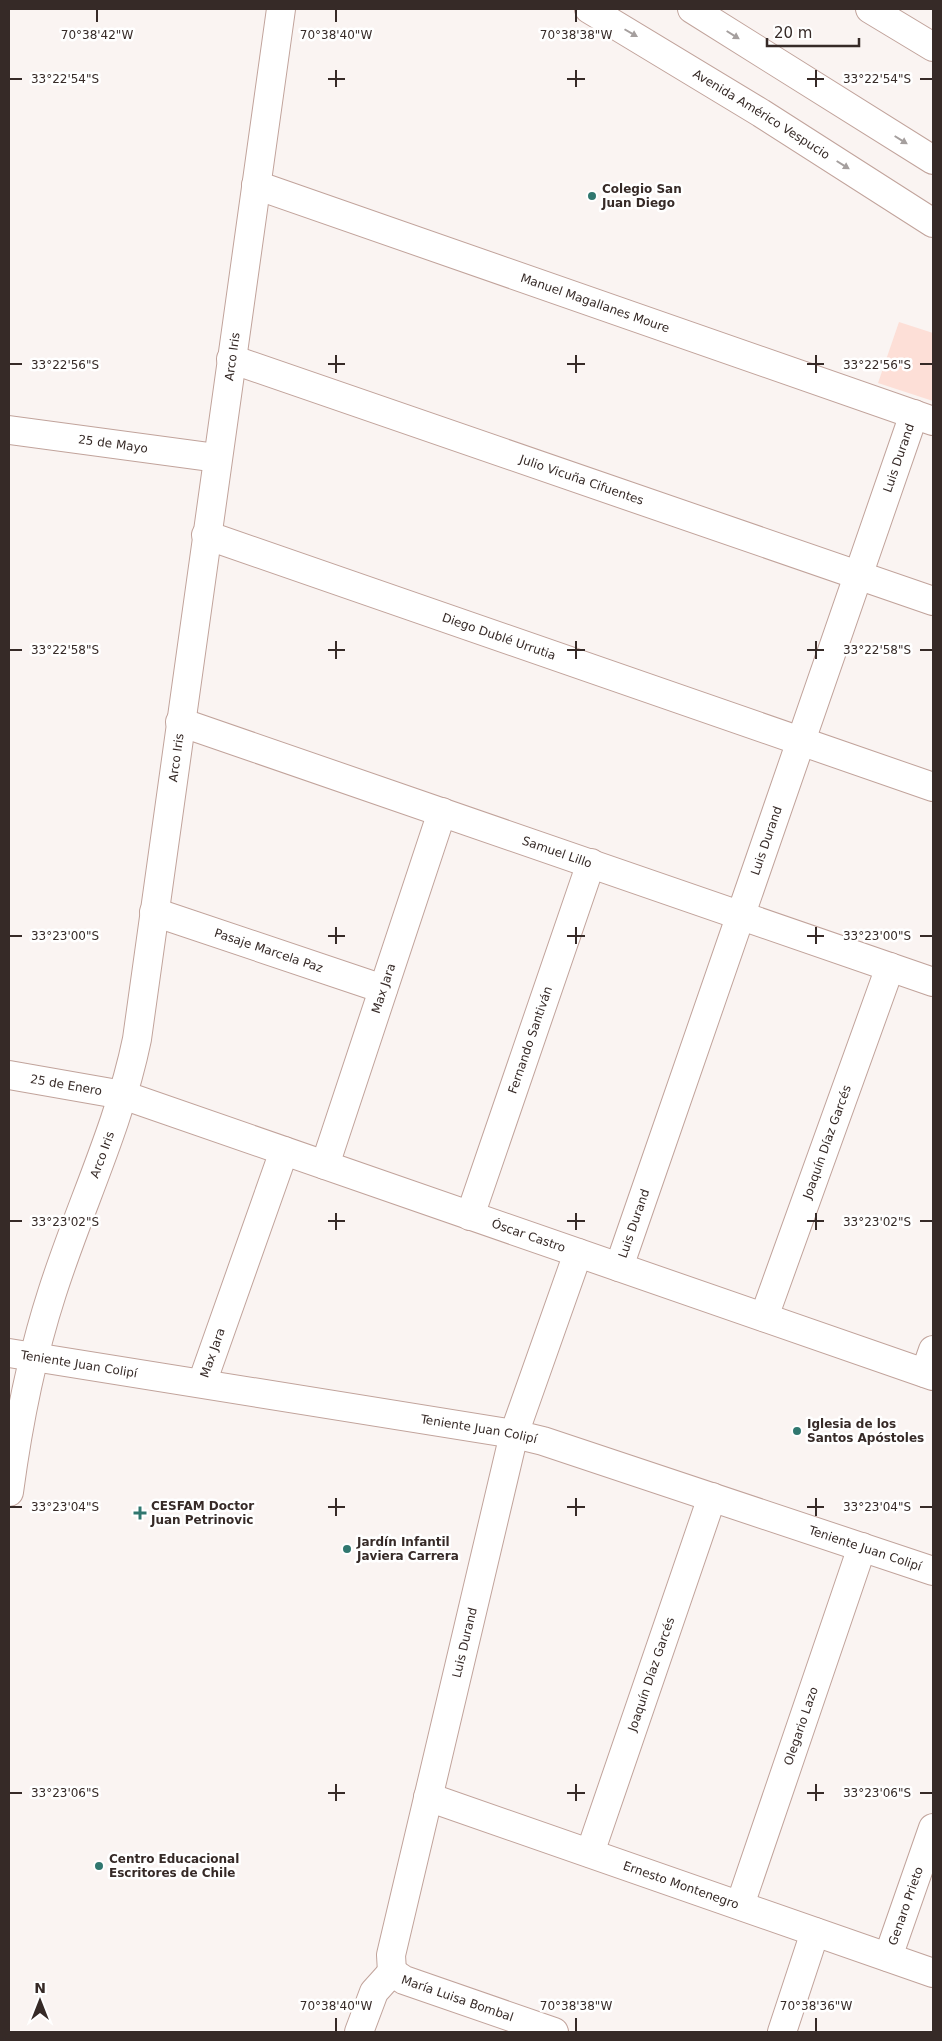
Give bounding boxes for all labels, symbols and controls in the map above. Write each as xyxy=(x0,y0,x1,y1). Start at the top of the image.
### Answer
scale bar xyxy=(767,15,860,47)
text: 20 m xyxy=(774,24,812,42)
text: 70°38'42"W xyxy=(61,28,133,42)
text: 70°38'40"W xyxy=(300,28,372,42)
text: 70°38'38"W xyxy=(540,28,612,42)
one-way arrow xyxy=(625,29,638,38)
one-way arrow xyxy=(727,30,740,39)
street label: Avenida Américo Vespucio xyxy=(690,66,832,162)
text: 33°22'54"S xyxy=(31,72,99,86)
text: 33°22'54"S xyxy=(843,72,911,86)
one-way arrow xyxy=(894,135,907,144)
one-way arrow xyxy=(837,161,850,170)
place label: Colegio San Juan Diego xyxy=(601,182,682,210)
marker: Colegio San Juan Diego xyxy=(586,190,598,202)
street label: Manuel Magallanes Moure xyxy=(519,271,671,336)
street label: Arco Iris xyxy=(222,331,243,382)
text: 33°22'56"S xyxy=(31,358,99,372)
text: 33°22'56"S xyxy=(843,358,911,372)
street label: Luis Durand xyxy=(880,422,917,494)
street label: 25 de Mayo xyxy=(77,432,149,456)
street label: Julio Vicuña Cifuentes xyxy=(517,452,646,508)
street label: Diego Dublé Urrutia xyxy=(440,610,558,663)
text: 33°22'58"S xyxy=(31,643,99,657)
text: 33°22'58"S xyxy=(843,643,911,657)
street label: Arco Iris xyxy=(166,733,187,783)
street label: Luis Durand xyxy=(748,804,785,877)
street label: Samuel Lillo xyxy=(520,834,594,871)
street label: Pasaje Marcela Paz xyxy=(213,926,325,975)
text: 33°23'00"S xyxy=(31,929,99,943)
text: 33°23'00"S xyxy=(843,929,911,943)
street label: Max Jara xyxy=(369,962,398,1015)
street label: Fernando Santiván xyxy=(505,985,555,1096)
street label: 25 de Enero xyxy=(29,1072,103,1098)
street label: Joaquín Díaz Garcés xyxy=(800,1083,854,1202)
street label: Arco Iris xyxy=(87,1130,117,1180)
street label: Luis Durand xyxy=(616,1187,652,1260)
text: 33°23'02"S xyxy=(31,1215,99,1229)
street label: Óscar Castro xyxy=(490,1215,567,1255)
text: 33°23'02"S xyxy=(843,1215,911,1229)
street label: Max Jara xyxy=(197,1326,228,1380)
street label: Teniente Juan Colipí xyxy=(19,1348,139,1381)
street label: Teniente Juan Colipí xyxy=(419,1412,539,1446)
place label: Iglesia de los Santos Apóstoles xyxy=(807,1417,924,1445)
marker: Iglesia de los Santos Apóstoles xyxy=(791,1425,803,1437)
place label: CESFAM Doctor Juan Petrinovic xyxy=(150,1499,254,1527)
text: 33°23'04"S xyxy=(31,1500,99,1514)
text: 33°23'04"S xyxy=(843,1500,911,1514)
marker: CESFAM Doctor Juan Petrinovic xyxy=(133,1506,147,1520)
street label: Teniente Juan Colipí xyxy=(806,1523,924,1574)
place label: Jardín Infantil Javiera Carrera xyxy=(356,1535,459,1563)
marker: Jardín Infantil Javiera Carrera xyxy=(341,1543,353,1555)
street label: Luis Durand xyxy=(450,1606,480,1679)
street label: Joaquín Díaz Garcés xyxy=(625,1615,677,1734)
street label: Olegario Lazo xyxy=(781,1685,821,1767)
text: 33°23'06"S xyxy=(31,1786,99,1800)
text: 33°23'06"S xyxy=(843,1786,911,1800)
place label: Centro Educacional Escritores de Chile xyxy=(109,1852,239,1880)
street label: Ernesto Montenegro xyxy=(621,1859,741,1912)
marker: Centro Educacional Escritores de Chile xyxy=(93,1860,105,1872)
street label: Genaro Prieto xyxy=(886,1865,926,1947)
street label: María Luisa Bombal xyxy=(400,1973,515,2024)
north arrow xyxy=(15,1976,65,2026)
text: N xyxy=(34,1980,46,1996)
text: 70°38'40"W xyxy=(300,1999,372,2013)
text: 70°38'38"W xyxy=(540,1999,612,2013)
text: 70°38'36"W xyxy=(780,1999,852,2013)

